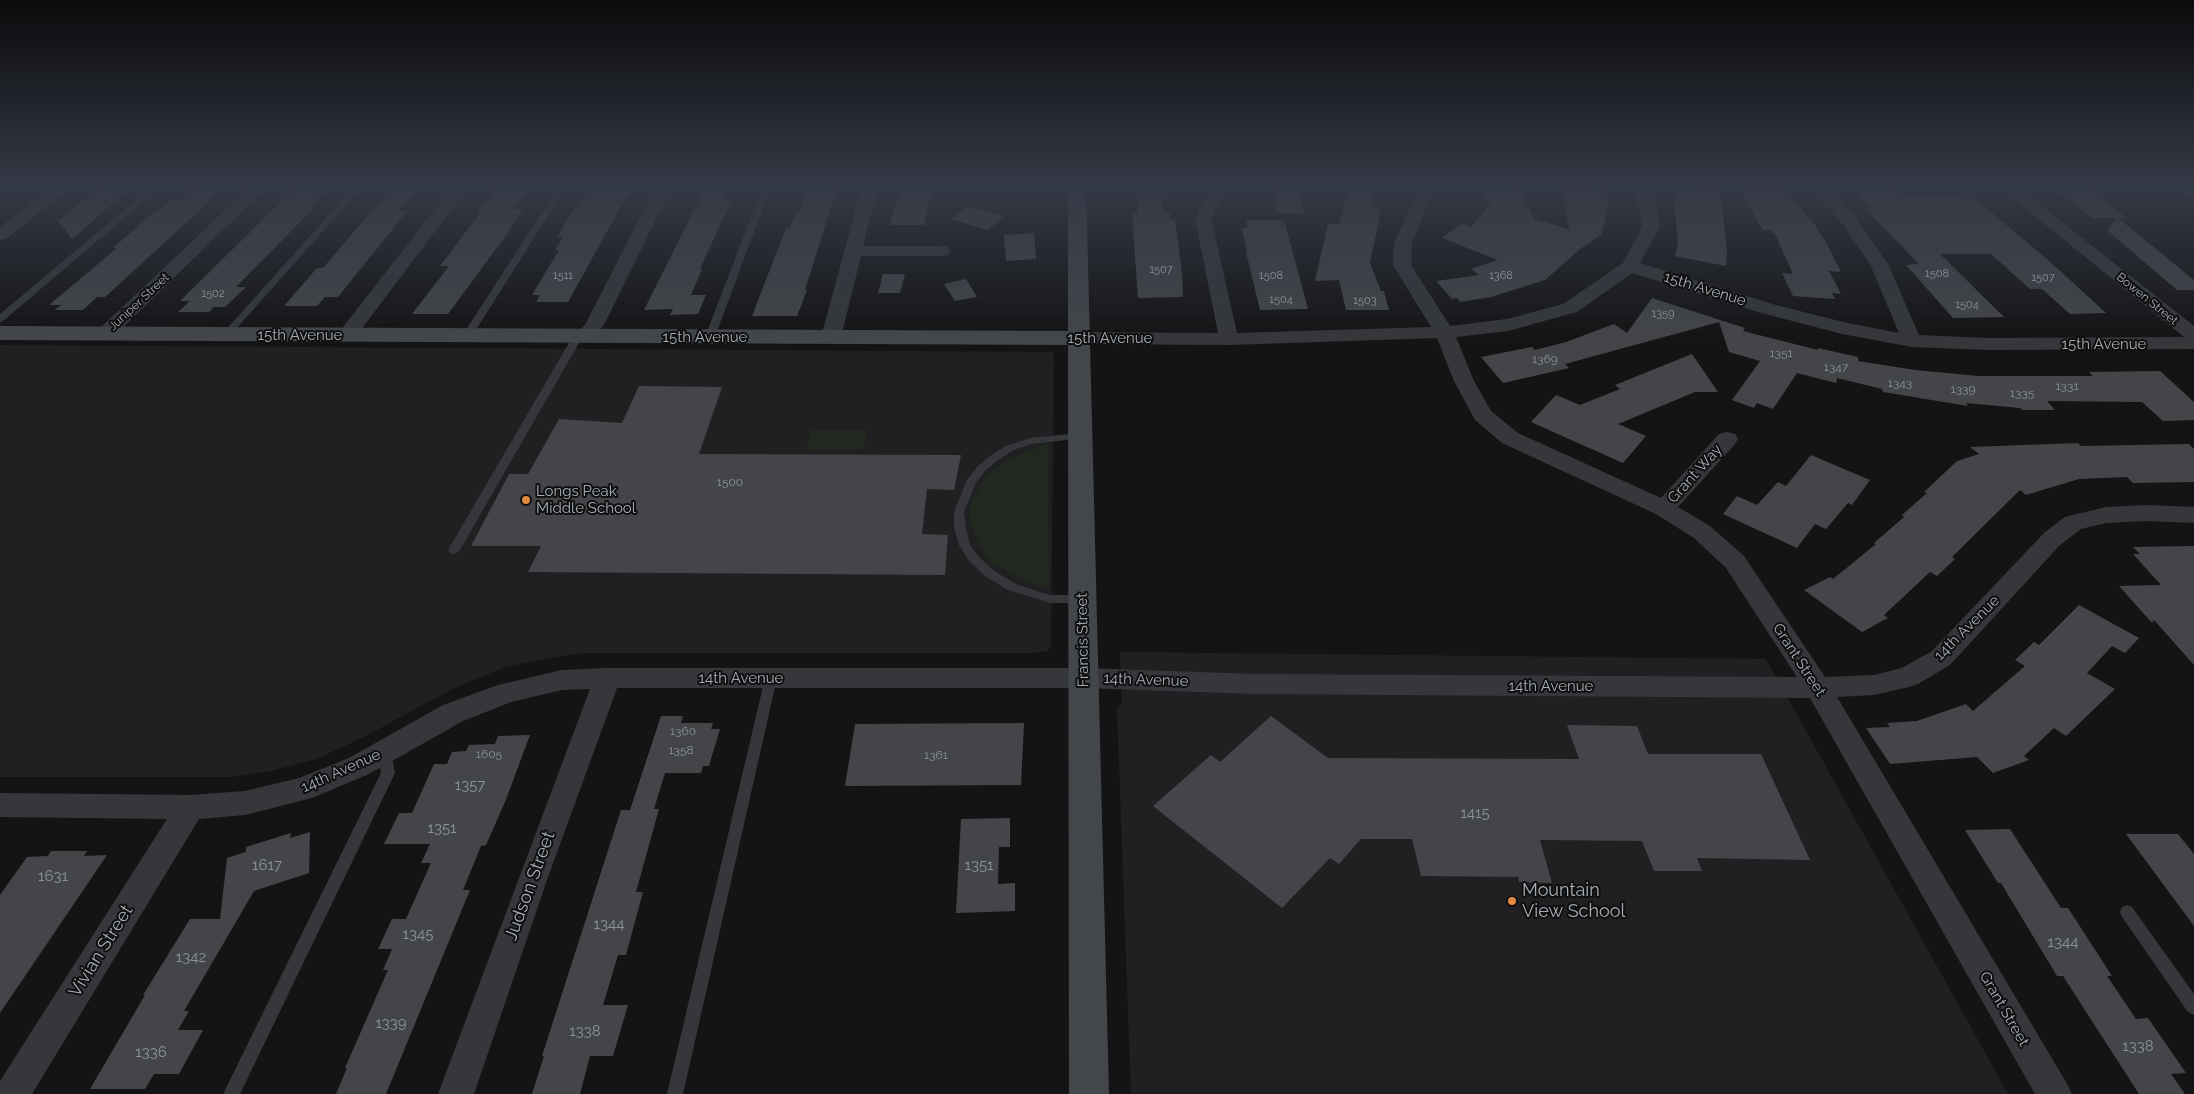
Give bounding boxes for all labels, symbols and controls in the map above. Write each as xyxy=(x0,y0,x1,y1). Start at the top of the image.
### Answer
house number: 1507 xyxy=(1149,263,1173,277)
house number: 1508 xyxy=(1925,267,1949,281)
street label: 15th Avenue xyxy=(1662,268,1748,310)
house number: 1511 xyxy=(553,269,573,283)
house number: 1508 xyxy=(1259,269,1283,283)
house number: 1368 xyxy=(1489,269,1513,283)
street label: Juniper Street xyxy=(106,270,172,334)
street label: Bowen Street xyxy=(2113,270,2181,328)
house number: 1507 xyxy=(2031,271,2055,285)
house number: 1502 xyxy=(201,287,225,301)
house number: 1504 xyxy=(1269,293,1293,307)
house number: 1503 xyxy=(1353,294,1377,308)
house number: 1504 xyxy=(1955,298,1979,312)
house number: 1359 xyxy=(1651,307,1675,321)
street label: 15th Avenue xyxy=(258,326,342,344)
street label: 15th Avenue xyxy=(663,328,747,346)
street label: 15th Avenue xyxy=(1068,329,1152,347)
street label: 15th Avenue xyxy=(2062,335,2146,353)
house number: 1351 xyxy=(1769,346,1793,360)
house number: 1369 xyxy=(1532,352,1558,366)
house number: 1347 xyxy=(1824,360,1848,374)
house number: 1343 xyxy=(1888,376,1912,390)
house number: 1331 xyxy=(2055,379,2079,393)
house number: 1339 xyxy=(1951,382,1975,396)
house number: 1335 xyxy=(2010,386,2034,400)
street label: Grant Way xyxy=(1664,441,1726,507)
house number: 1500 xyxy=(717,475,743,489)
place label: Longs Peak Middle School xyxy=(536,482,636,517)
marker: Longs Peak Middle School xyxy=(520,494,532,506)
street label: 14th Avenue xyxy=(1931,592,2003,664)
street label: Francis Street xyxy=(1073,593,1093,687)
street label: Grant Street xyxy=(1769,620,1829,700)
street label: 14th Avenue xyxy=(699,669,783,687)
street label: 14th Avenue xyxy=(1103,670,1189,690)
street label: 14th Avenue xyxy=(1509,677,1593,695)
house number: 1360 xyxy=(670,724,696,738)
house number: 1358 xyxy=(668,743,694,757)
street label: 14th Avenue xyxy=(299,746,383,796)
house number: 1605 xyxy=(476,747,502,761)
house number: 1361 xyxy=(924,748,948,762)
house number: 1357 xyxy=(455,776,485,794)
house number: 1415 xyxy=(1460,804,1490,822)
house number: 1351 xyxy=(427,819,457,837)
street label: Judson Street xyxy=(500,828,560,944)
house number: 1617 xyxy=(252,856,282,874)
house number: 1351 xyxy=(964,856,994,874)
house number: 1631 xyxy=(38,867,68,885)
place label: Mountain View School xyxy=(1522,880,1625,922)
marker: Mountain View School xyxy=(1506,895,1518,907)
street label: Vivian Street xyxy=(64,901,138,1001)
house number: 1344 xyxy=(594,915,624,933)
house number: 1345 xyxy=(403,925,433,943)
house number: 1344 xyxy=(2048,933,2078,951)
house number: 1342 xyxy=(176,948,206,966)
street label: Grant Street xyxy=(1975,968,2033,1050)
house number: 1339 xyxy=(375,1014,407,1032)
house number: 1338 xyxy=(569,1022,601,1040)
house number: 1338 xyxy=(2122,1037,2154,1055)
house number: 1336 xyxy=(135,1043,167,1061)

